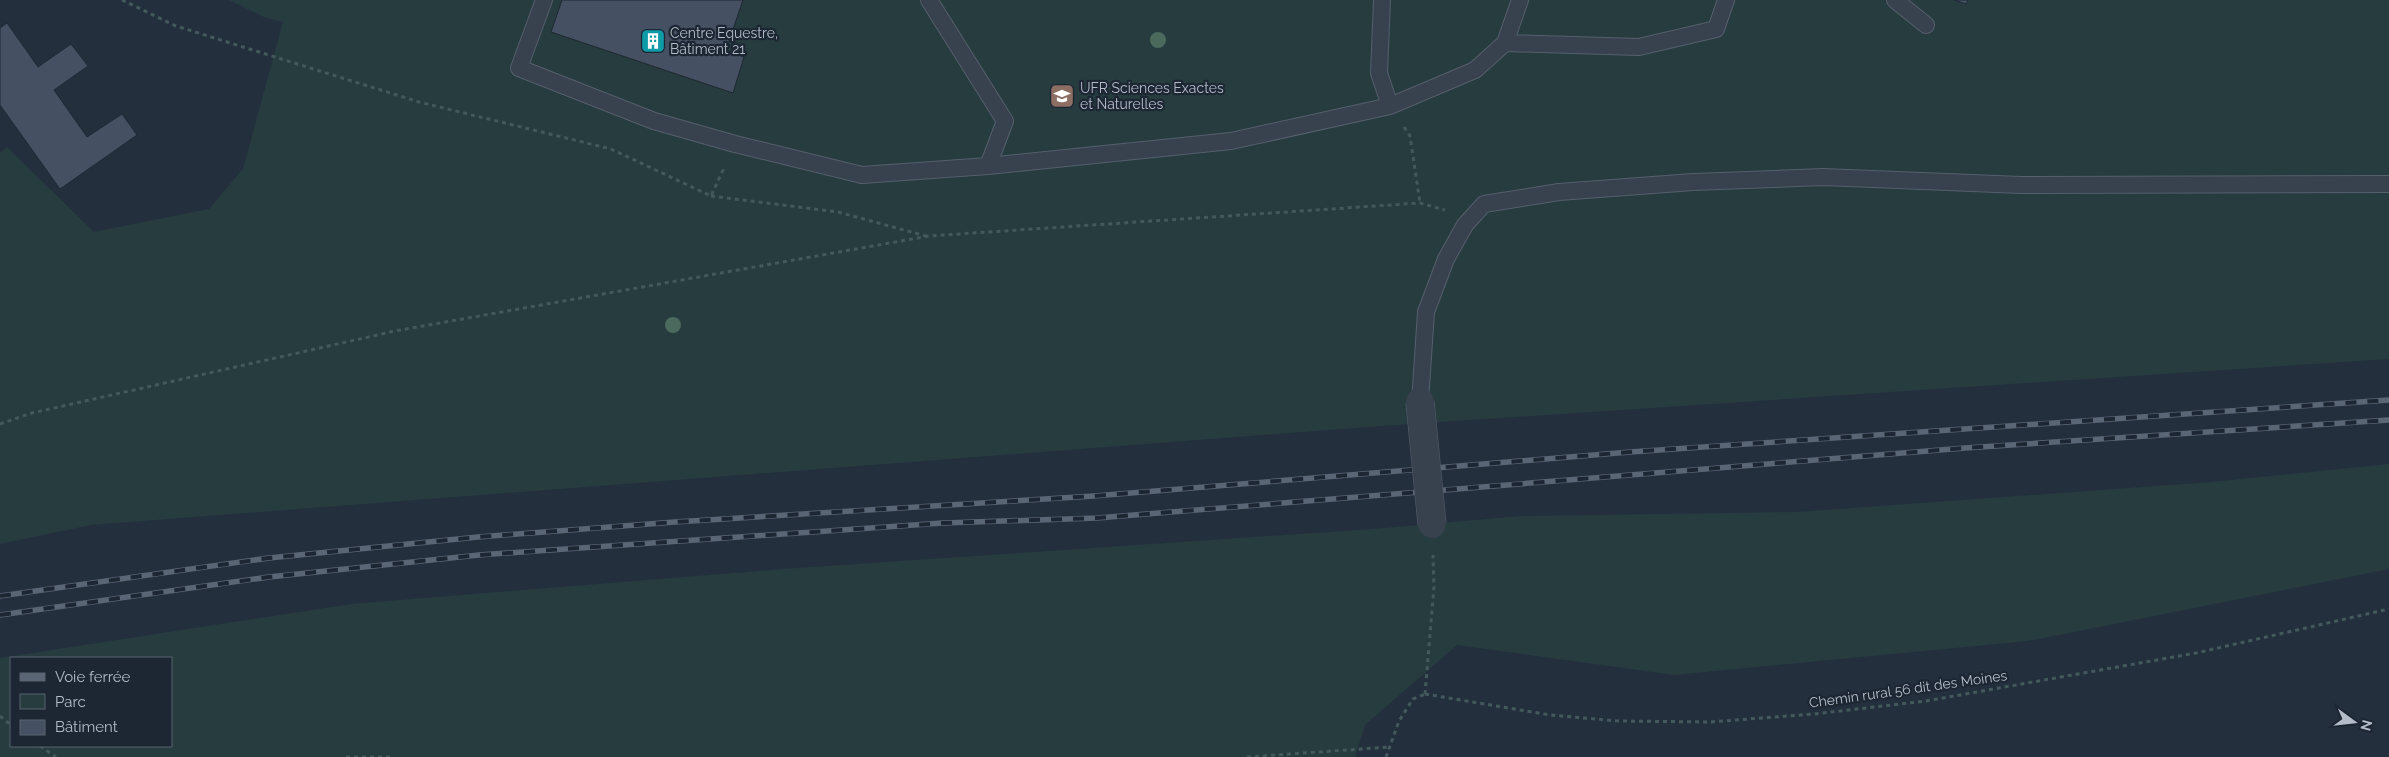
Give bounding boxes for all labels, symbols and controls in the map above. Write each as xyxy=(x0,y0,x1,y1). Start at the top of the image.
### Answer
place label: Centre Equestre, Bâtiment 21 xyxy=(670,25,778,57)
building icon: Centre Equestre, Bâtiment 21 xyxy=(640,28,666,54)
place label: UFR Sciences Exactes et Naturelles xyxy=(1080,80,1224,112)
school or university icon: UFR Sciences Exactes et Naturelles xyxy=(1049,83,1075,109)
legend xyxy=(10,657,172,747)
street label: Chemin rural 56 dit des Moines xyxy=(1808,667,2008,711)
text: Voie ferrée xyxy=(55,668,131,686)
text: Parc xyxy=(55,693,86,711)
north arrow xyxy=(2329,697,2379,747)
text: Bâtiment xyxy=(55,718,118,736)
text: N xyxy=(2357,718,2376,733)

